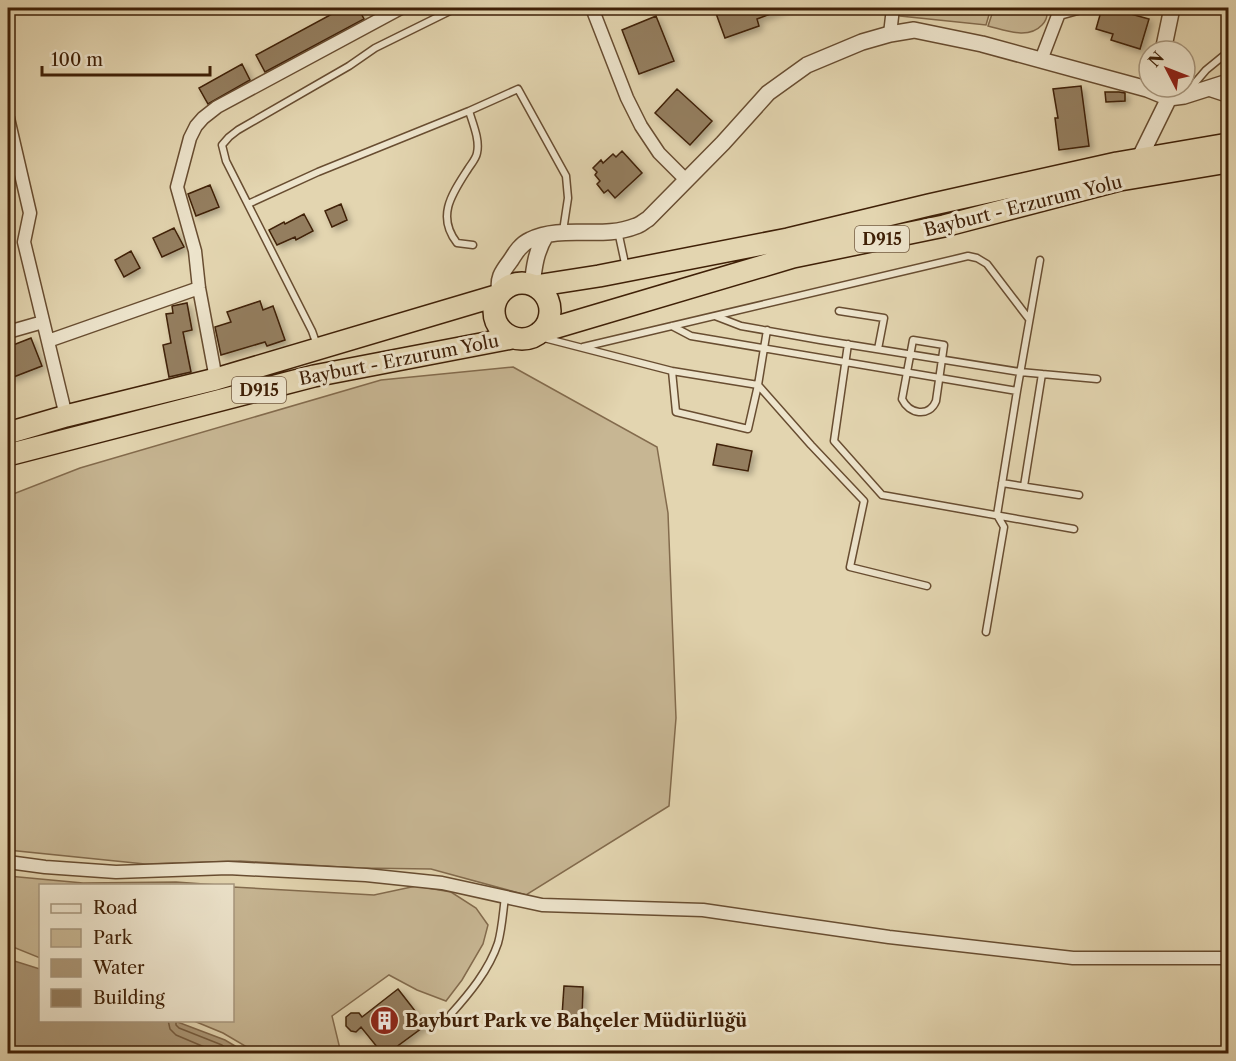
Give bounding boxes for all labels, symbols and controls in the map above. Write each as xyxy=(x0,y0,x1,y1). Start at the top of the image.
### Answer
scale bar xyxy=(42,39,210,77)
north arrow xyxy=(1137,39,1197,99)
text: N xyxy=(1144,47,1168,71)
text: 100 m xyxy=(51,49,103,71)
street label: Bayburt - Erzurum Yolu xyxy=(922,171,1124,241)
road number: D915 xyxy=(855,226,909,252)
street label: Bayburt - Erzurum Yolu xyxy=(297,330,501,390)
road number: D915 xyxy=(232,377,286,403)
legend xyxy=(39,884,234,1022)
text: Road xyxy=(93,897,138,919)
text: Park xyxy=(93,927,134,949)
text: Water xyxy=(92,957,145,979)
text: Building xyxy=(93,987,165,1009)
building icon: Bayburt Park ve Bahçeler Müdürlüğü xyxy=(368,1005,400,1037)
place label: Bayburt Park ve Bahçeler Müdürlüğü xyxy=(405,1010,747,1032)

